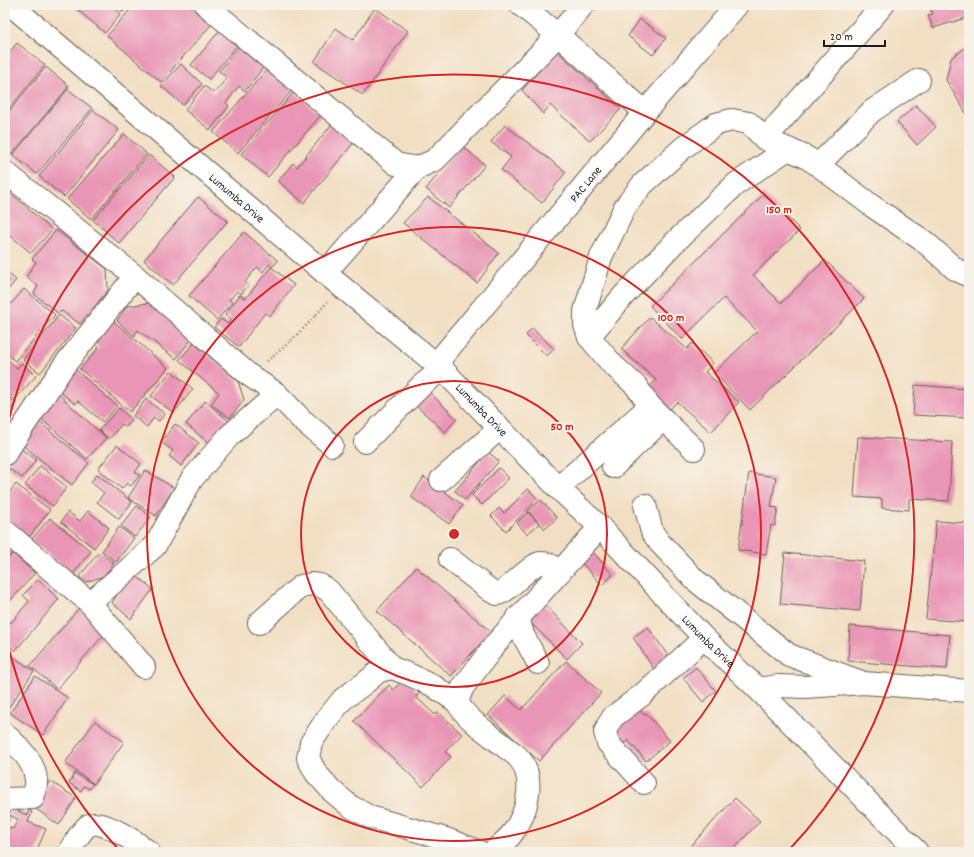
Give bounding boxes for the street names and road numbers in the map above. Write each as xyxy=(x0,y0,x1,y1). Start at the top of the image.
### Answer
street label: PAC Lane xyxy=(567,163,607,206)
street label: Lumumba Drive xyxy=(204,170,268,228)
street label: Lumumba Drive xyxy=(451,380,511,441)
street label: Lumumba Drive xyxy=(677,612,738,672)

